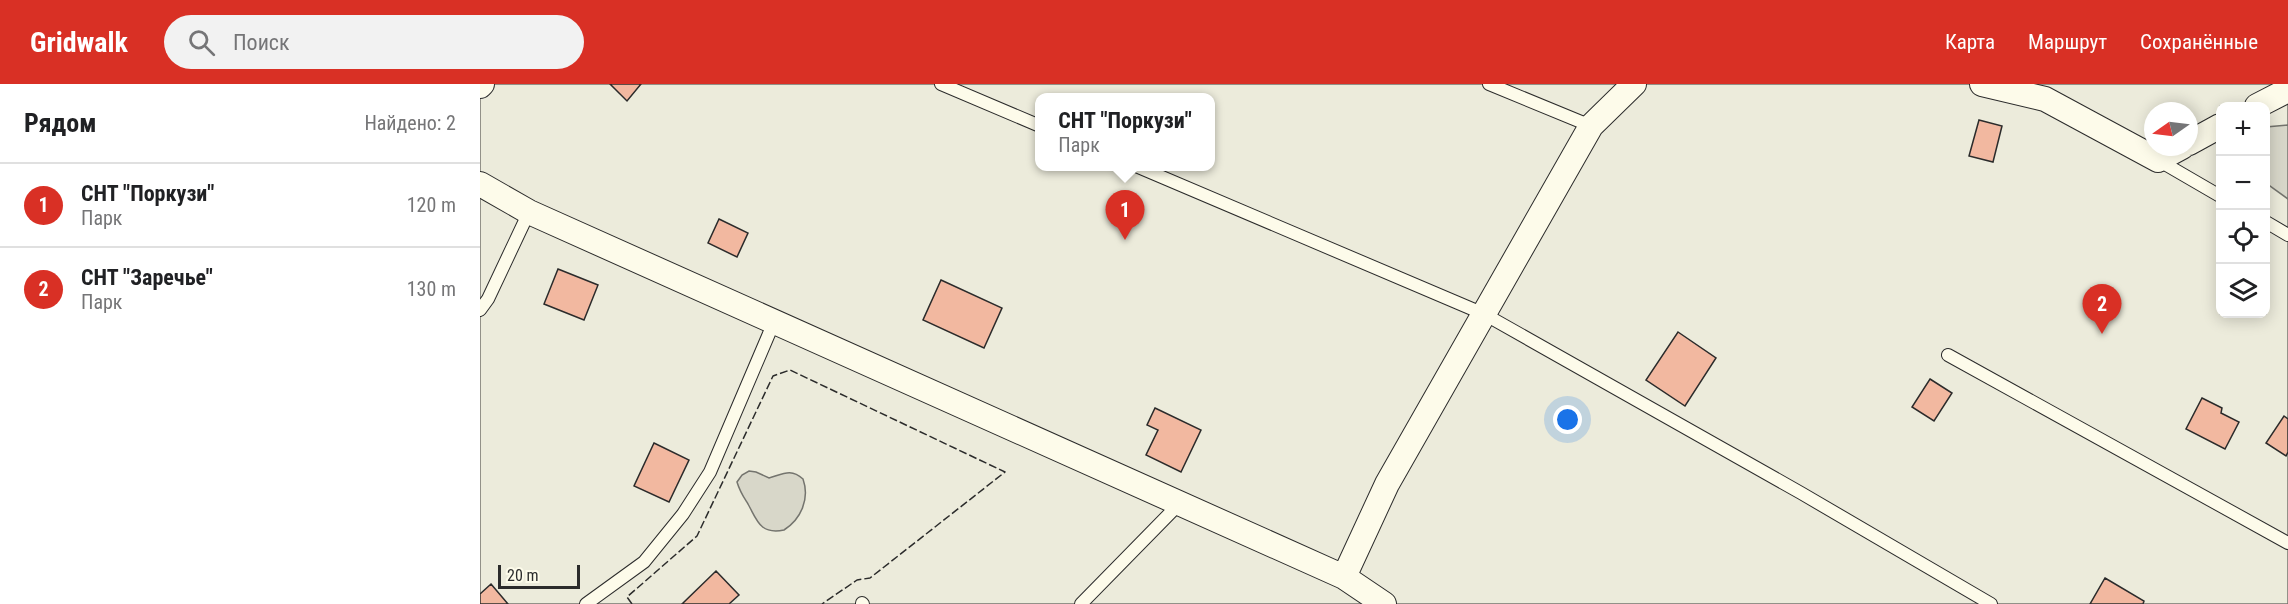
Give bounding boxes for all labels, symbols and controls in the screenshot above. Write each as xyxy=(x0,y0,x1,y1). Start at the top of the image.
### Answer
search box xyxy=(164,15,584,69)
text: Gridwalk xyxy=(30,26,128,59)
icon: search xyxy=(185,26,218,59)
text: Поиск xyxy=(233,30,290,55)
text: Карта xyxy=(1945,30,1995,54)
text: Маршрут xyxy=(2028,30,2107,54)
text: Сохранённые xyxy=(2140,30,2258,54)
popup xyxy=(1035,93,1215,171)
north arrow xyxy=(2144,102,2198,156)
map controls xyxy=(2216,102,2270,318)
button: + xyxy=(2216,102,2270,156)
text: Рядом xyxy=(24,108,96,138)
text: СНТ "Поркузи" xyxy=(1058,108,1192,133)
text: Найдено: 2 xyxy=(364,111,456,135)
text: Парк xyxy=(1058,133,1100,157)
button: − xyxy=(2216,156,2270,210)
text: СНТ "Поркузи" xyxy=(81,181,214,206)
pin: 1 xyxy=(1106,190,1144,240)
text: 1 xyxy=(38,193,49,217)
text: 120 m xyxy=(407,193,456,217)
text: Парк xyxy=(81,206,122,230)
button: locate xyxy=(2216,210,2270,264)
button: layers xyxy=(2216,264,2270,318)
text: СНТ "Заречье" xyxy=(81,265,213,290)
text: 2 xyxy=(38,277,49,301)
text: 130 m xyxy=(407,277,456,301)
pin: 2 xyxy=(2082,284,2122,334)
text: Парк xyxy=(81,290,122,314)
your location xyxy=(1553,405,1582,434)
scale bar xyxy=(498,562,580,590)
text: 20 m xyxy=(507,566,539,585)

